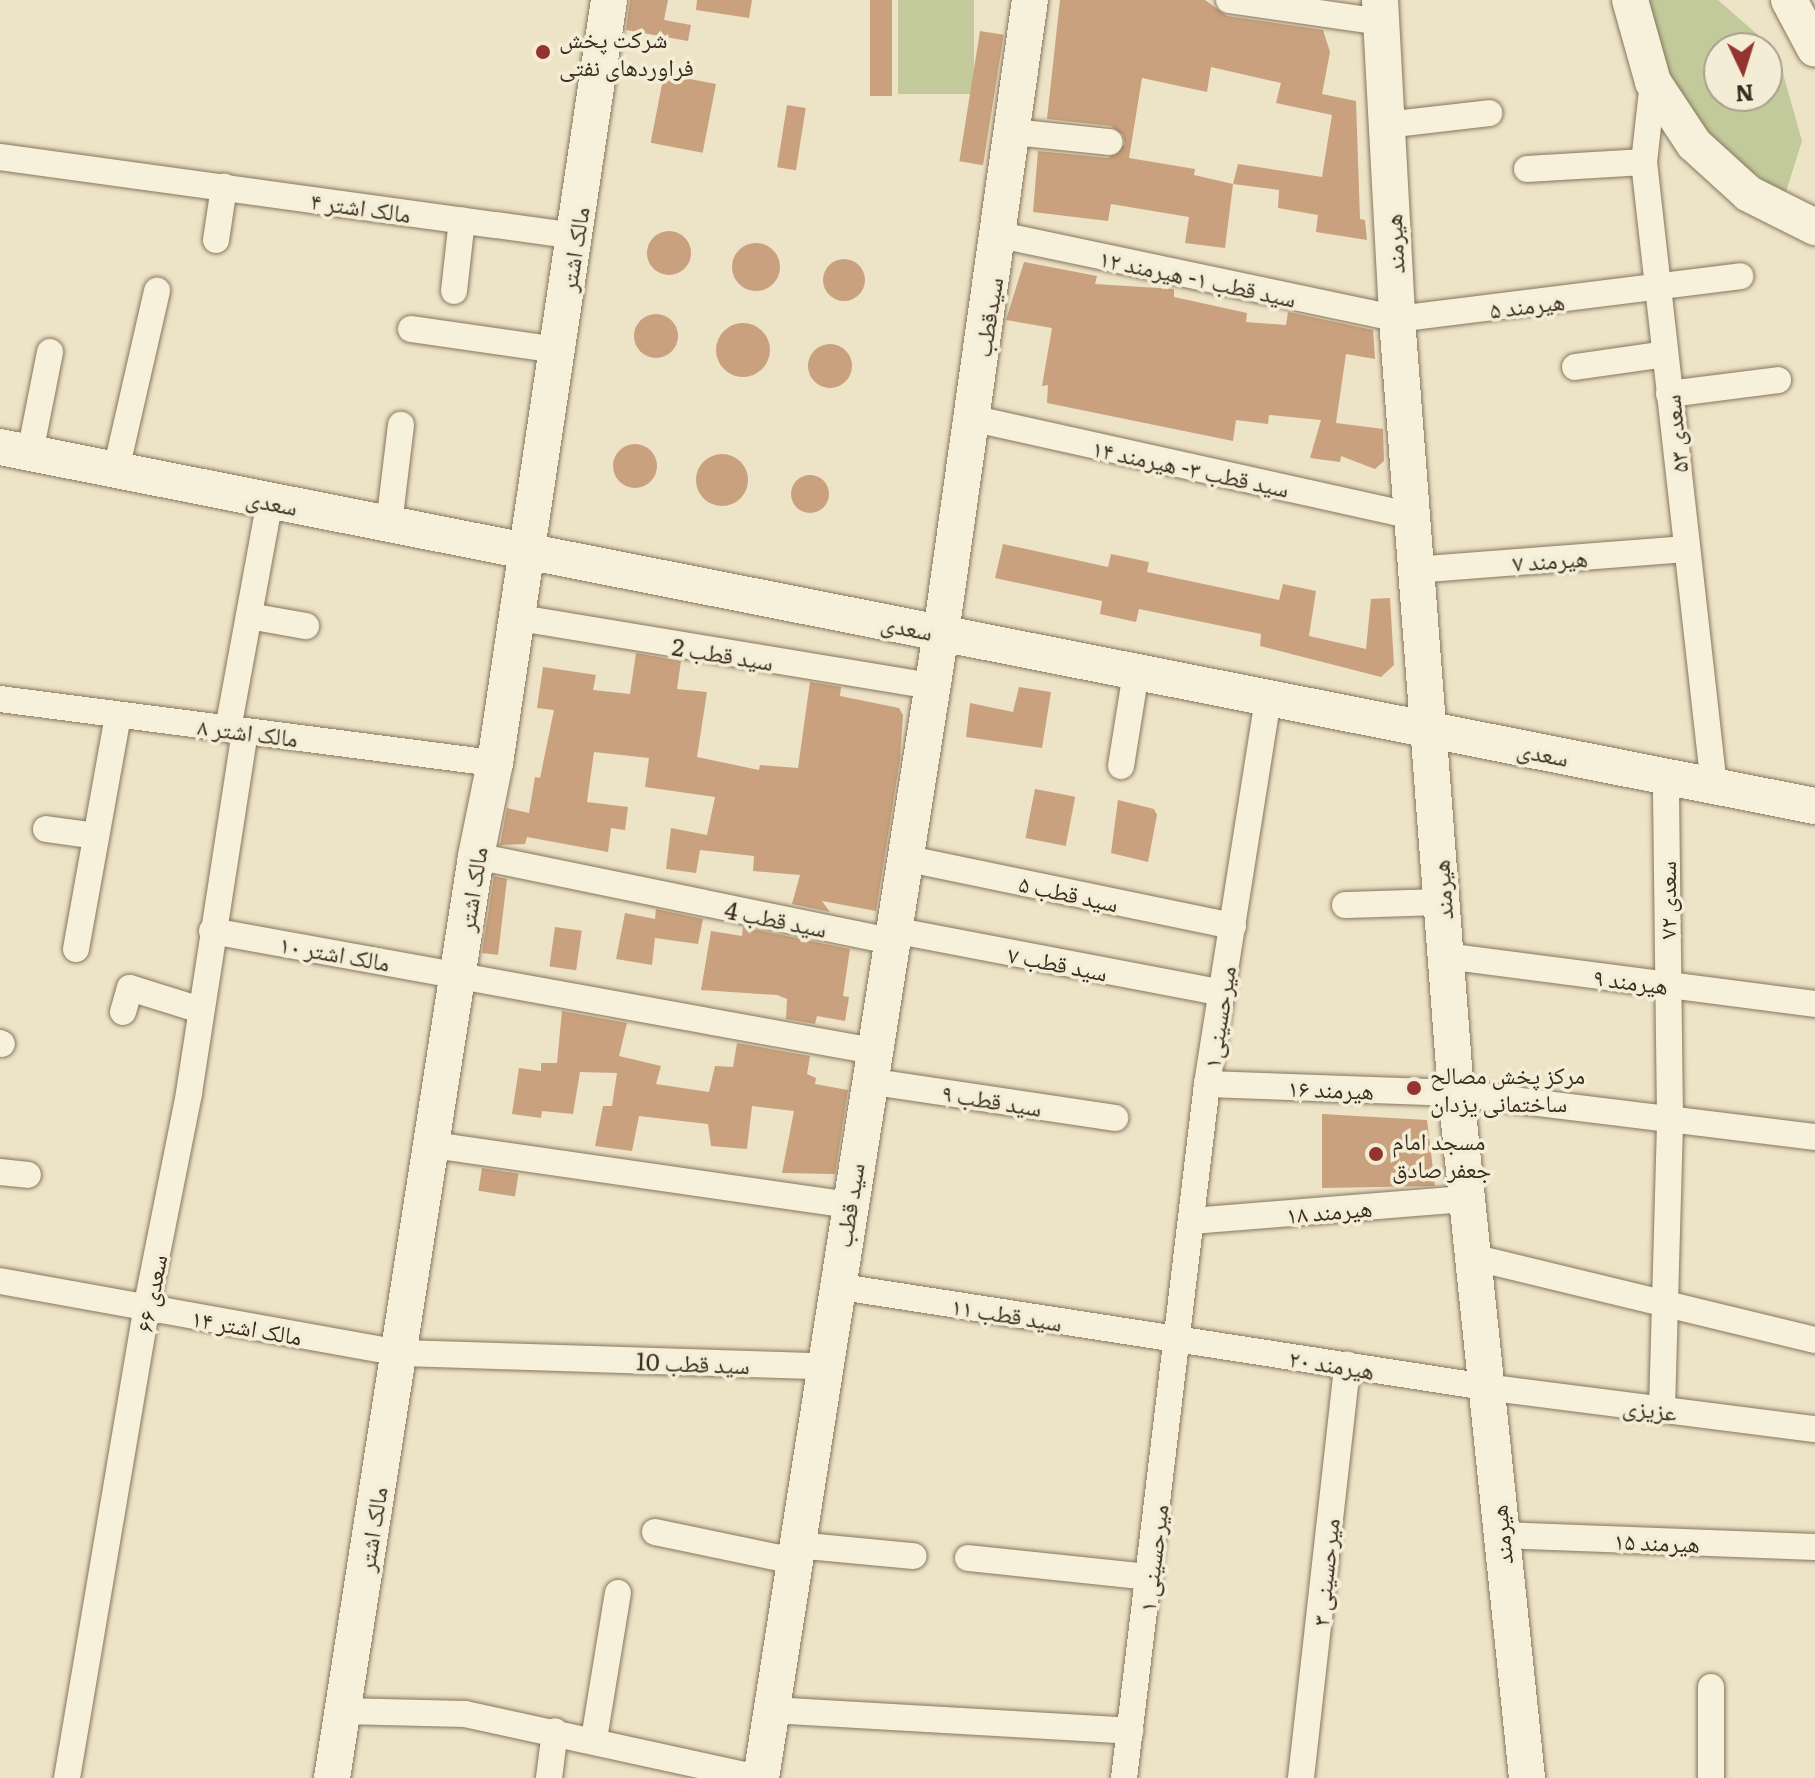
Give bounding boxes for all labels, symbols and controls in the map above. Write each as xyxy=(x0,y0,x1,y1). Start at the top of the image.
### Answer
place label: شرکت پخش فراوردهای نفتی xyxy=(559,24,694,80)
north arrow xyxy=(1703,32,1783,112)
marker: شرکت پخش فراوردهای نفتی xyxy=(534,43,552,61)
text: N xyxy=(1734,77,1755,112)
street label: مالک اشتر ۴ xyxy=(309,185,413,227)
street label: مالک اشتر xyxy=(552,205,594,293)
street label: هیرمند xyxy=(1377,213,1409,275)
street label: سید قطب ۱- هیرمند ۱۲ xyxy=(1097,242,1299,312)
street label: سیدقطب xyxy=(966,275,1008,359)
street label: هیرمند ۵ xyxy=(1488,285,1566,323)
street label: سعدی ۵۳ xyxy=(1656,394,1692,474)
street label: سید قطب ۳- هیرمند ۱۴ xyxy=(1090,432,1292,502)
street label: سعدی xyxy=(244,482,300,520)
street label: هیرمند ۷ xyxy=(1511,542,1589,576)
street label: سعدی xyxy=(879,607,935,645)
street label: سید قطب 2 xyxy=(670,631,776,675)
street label: مالک اشتر ۸ xyxy=(196,711,300,751)
street label: سعدی xyxy=(1515,733,1571,771)
street label: مالک اشتر xyxy=(450,845,492,933)
street label: هیرمند xyxy=(1425,859,1457,921)
street label: سعدی ۷۲ xyxy=(1652,861,1680,939)
street label: سید قطب ۵ xyxy=(1017,867,1121,917)
street label: سید قطب 4 xyxy=(722,894,830,942)
street label: مالک اشتر ۱۰ xyxy=(277,928,393,976)
street label: سید قطب ۷ xyxy=(1006,938,1110,986)
street label: هیرمند ۹ xyxy=(1592,961,1670,999)
street label: میرحسینی۱ xyxy=(1196,964,1240,1070)
place label: مرکز پخش مصالح ساختمانی یزدان xyxy=(1430,1060,1585,1116)
street label: هیرمند ۱۶ xyxy=(1287,1072,1375,1104)
street label: سید قطب ۹ xyxy=(940,1077,1044,1121)
marker: مرکز پخش مصالح ساختمانی یزدان xyxy=(1405,1079,1423,1097)
place label: مسجد امام جعفر صادق xyxy=(1392,1126,1491,1182)
marker: مسجد امام جعفر صادق xyxy=(1367,1145,1385,1163)
street label: سید قطب xyxy=(827,1161,869,1249)
street label: هیرمند ۱۸ xyxy=(1285,1192,1373,1228)
street label: سعدی ۶۶ xyxy=(128,1252,172,1334)
street label: سید قطب ۱۱ xyxy=(950,1290,1064,1336)
street label: مالک اشتر ۱۴ xyxy=(189,1302,305,1350)
street label: هیرمند ۲۰ xyxy=(1287,1342,1377,1384)
street label: سید قطب 10 xyxy=(636,1346,750,1378)
street label: عزیزی xyxy=(1621,1390,1679,1426)
street label: مالک اشتر xyxy=(350,1485,392,1573)
street label: میرحسینی ۱ xyxy=(1131,1503,1173,1613)
street label: هیرمند xyxy=(1483,1504,1517,1566)
street label: میرحسینی ۳ xyxy=(1304,1517,1344,1627)
street label: هیرمند ۱۵ xyxy=(1613,1525,1701,1557)

